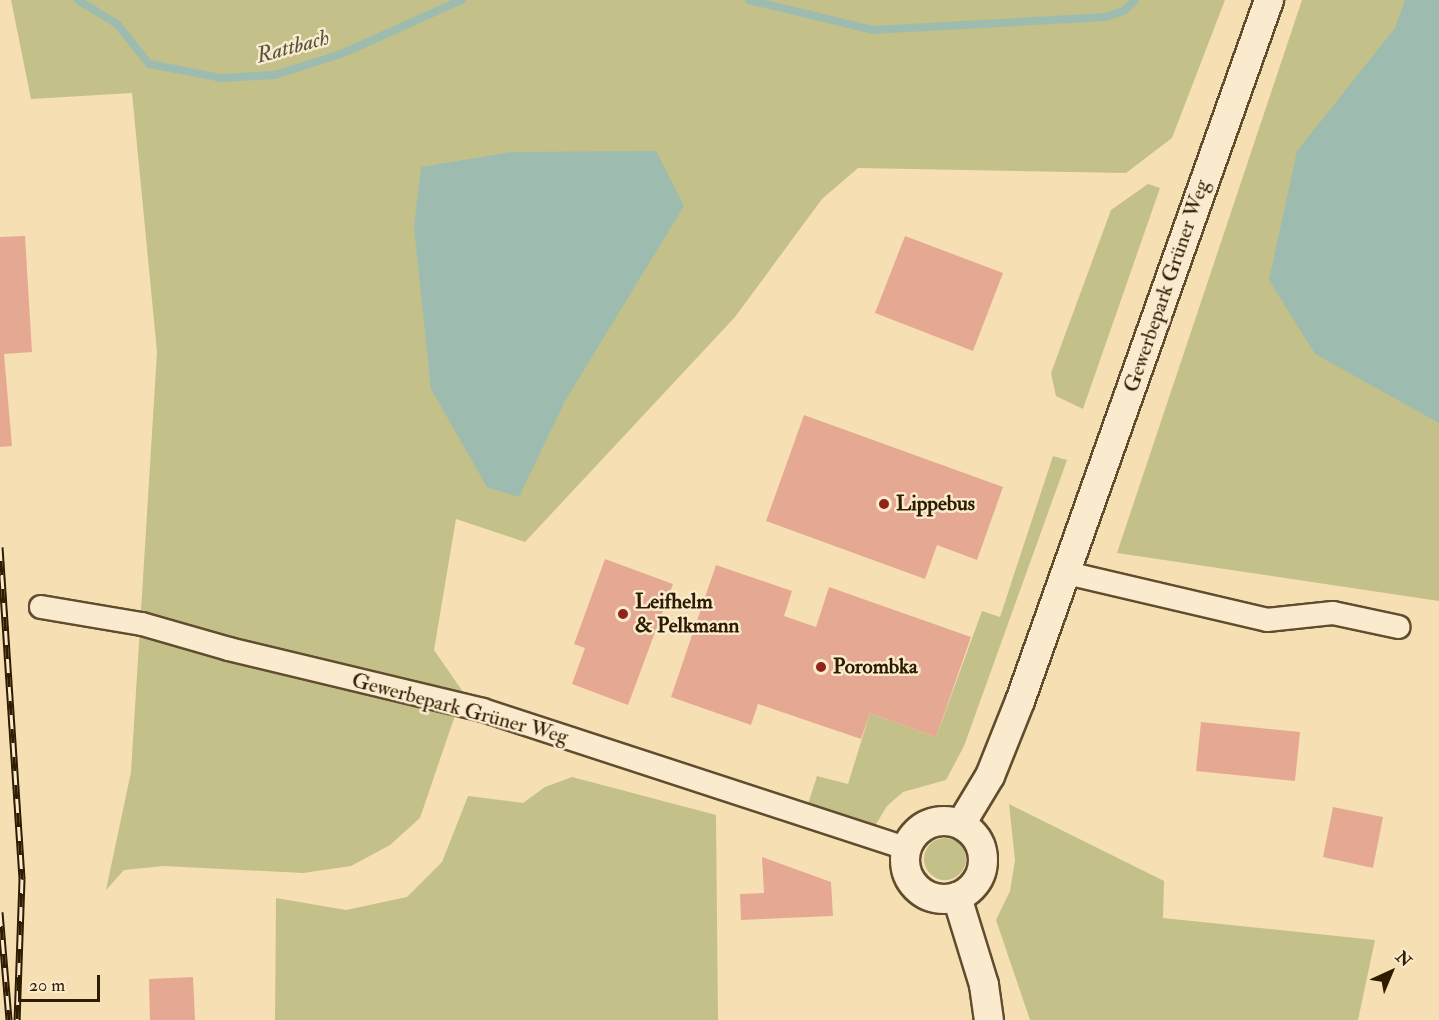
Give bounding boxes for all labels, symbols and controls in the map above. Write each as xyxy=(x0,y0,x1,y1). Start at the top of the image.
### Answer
water label: Rattbach xyxy=(254,25,332,69)
street label: Gewerbepark Grüner Weg xyxy=(1119,176,1215,396)
place label: Lippebus xyxy=(896,491,975,517)
marker: Lippebus xyxy=(877,497,891,511)
place label: Leifhelm & Pelkmann xyxy=(635,589,739,639)
marker: Leifhelm & Pelkmann xyxy=(616,607,630,621)
place label: Porombka xyxy=(833,654,918,680)
marker: Porombka xyxy=(814,660,828,674)
street label: Gewerbepark Grüner Weg xyxy=(349,668,571,750)
north arrow xyxy=(1361,942,1421,1002)
text: N xyxy=(1391,947,1416,971)
scale bar xyxy=(21,963,104,1001)
text: 20 m xyxy=(29,974,65,997)

